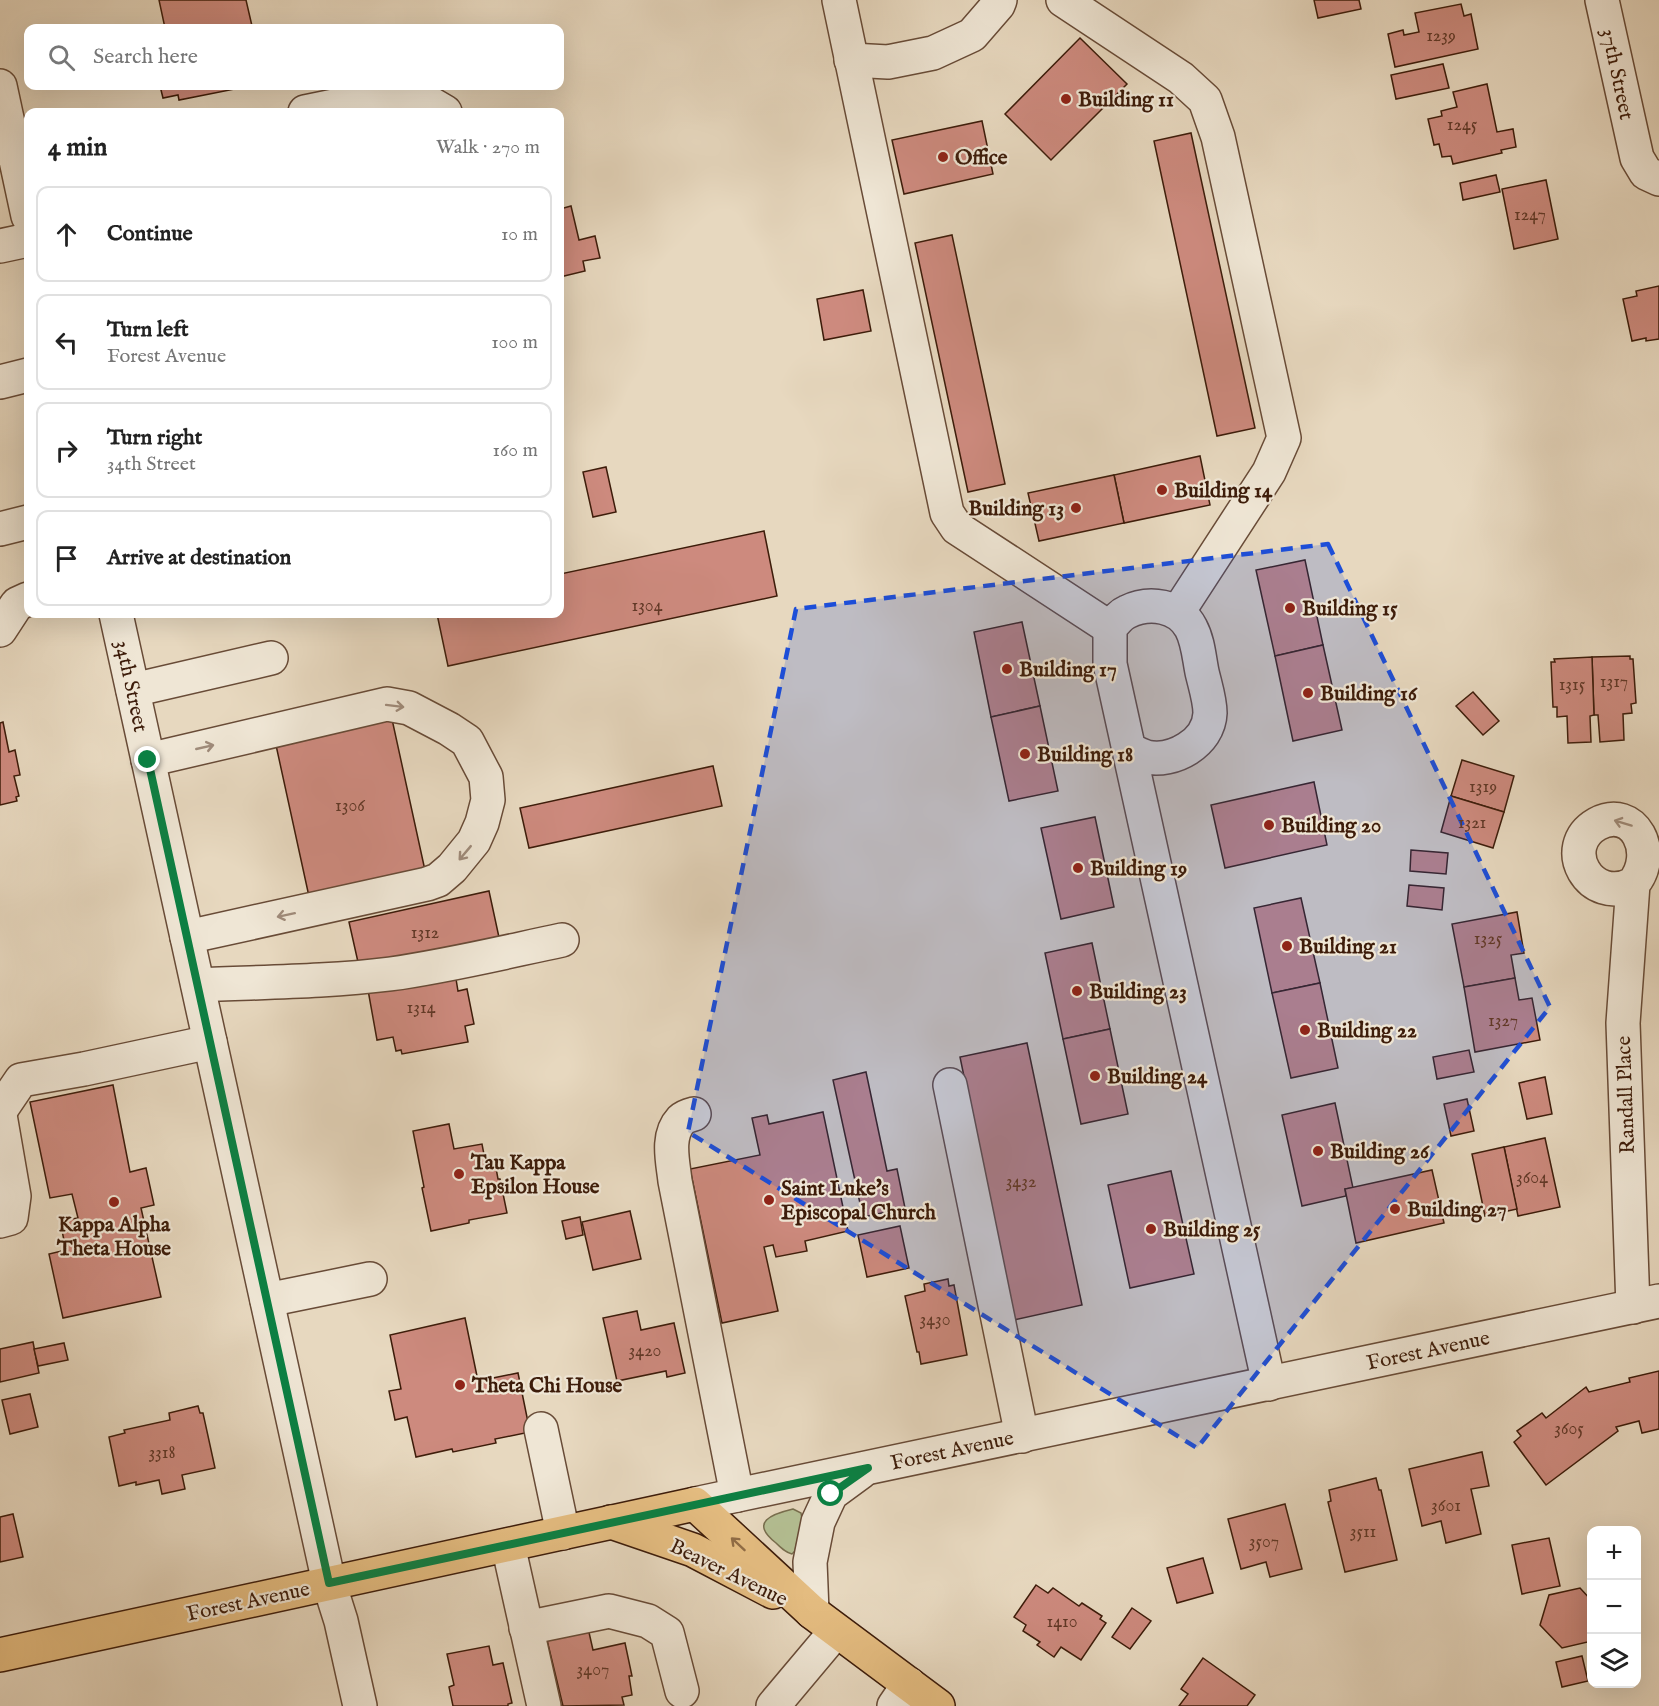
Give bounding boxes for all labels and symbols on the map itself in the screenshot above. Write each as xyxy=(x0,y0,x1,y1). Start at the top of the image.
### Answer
house number: 1239 xyxy=(1426,25,1456,48)
street label: 37th Street xyxy=(1594,26,1639,123)
place label: Building 11 xyxy=(1078,87,1174,114)
marker: Building 11 xyxy=(1059,92,1073,106)
house number: 1245 xyxy=(1447,114,1478,137)
place label: Office xyxy=(955,145,1008,172)
marker: Office xyxy=(936,150,950,164)
house number: 1247 xyxy=(1514,204,1546,227)
place label: Building 14 xyxy=(1174,478,1273,505)
marker: Building 14 xyxy=(1155,483,1169,497)
place label: Building 13 xyxy=(968,496,1064,523)
marker: Building 13 xyxy=(1069,501,1083,515)
house number: 1304 xyxy=(631,595,663,618)
place label: Building 15 xyxy=(1302,596,1398,623)
marker: Building 15 xyxy=(1283,601,1297,615)
street label: 34th Street xyxy=(108,638,153,735)
place label: Building 17 xyxy=(1019,657,1117,684)
marker: Building 17 xyxy=(1000,662,1014,676)
house number: 1317 xyxy=(1600,671,1628,694)
house number: 1315 xyxy=(1559,674,1586,697)
place label: Building 16 xyxy=(1320,681,1418,708)
marker: Building 16 xyxy=(1301,686,1315,700)
one-way arrow xyxy=(385,701,404,712)
one-way arrow xyxy=(195,741,214,752)
place label: Building 18 xyxy=(1037,742,1133,769)
route end xyxy=(134,746,160,772)
marker: Building 18 xyxy=(1018,747,1032,761)
house number: 1319 xyxy=(1469,776,1497,799)
house number: 1306 xyxy=(335,795,365,818)
house number: 1321 xyxy=(1458,812,1486,835)
place label: Building 20 xyxy=(1281,813,1381,840)
one-way arrow xyxy=(1614,817,1633,828)
marker: Building 20 xyxy=(1262,818,1276,832)
one-way arrow xyxy=(458,845,472,860)
place label: Building 19 xyxy=(1090,856,1187,883)
marker: Building 19 xyxy=(1071,861,1085,875)
one-way arrow xyxy=(277,910,296,922)
house number: 1312 xyxy=(411,922,439,945)
house number: 1325 xyxy=(1474,928,1503,951)
place label: Building 21 xyxy=(1299,934,1397,961)
marker: Building 21 xyxy=(1280,939,1294,953)
place label: Building 23 xyxy=(1089,979,1187,1006)
marker: Building 23 xyxy=(1070,984,1084,998)
house number: 1314 xyxy=(407,997,436,1020)
house number: 1327 xyxy=(1488,1010,1518,1033)
place label: Building 22 xyxy=(1317,1018,1417,1045)
marker: Building 22 xyxy=(1298,1023,1312,1037)
street label: Randall Place xyxy=(1611,1035,1642,1154)
place label: Building 24 xyxy=(1107,1064,1208,1091)
marker: Building 24 xyxy=(1088,1069,1102,1083)
place label: Building 26 xyxy=(1330,1139,1430,1166)
marker: Building 26 xyxy=(1311,1144,1325,1158)
place label: Tau Kappa Epsilon House xyxy=(470,1150,600,1201)
marker: Tau Kappa Epsilon House xyxy=(452,1167,466,1181)
house number: 3604 xyxy=(1516,1167,1548,1190)
house number: 3432 xyxy=(1006,1171,1036,1194)
place label: Saint Luke's Episcopal Church xyxy=(781,1176,937,1227)
marker: Saint Luke's Episcopal Church xyxy=(762,1193,776,1207)
marker: Kappa Alpha Theta House xyxy=(107,1195,121,1209)
place label: Building 27 xyxy=(1407,1197,1507,1224)
marker: Building 27 xyxy=(1388,1202,1402,1216)
place label: Kappa Alpha Theta House xyxy=(56,1212,171,1263)
place label: Building 25 xyxy=(1163,1217,1261,1244)
marker: Building 25 xyxy=(1144,1222,1158,1236)
house number: 3430 xyxy=(919,1309,951,1332)
street label: Forest Avenue xyxy=(1364,1325,1493,1378)
house number: 3420 xyxy=(629,1340,661,1363)
place label: Theta Chi House xyxy=(471,1373,623,1400)
marker: Theta Chi House xyxy=(453,1378,467,1392)
house number: 3605 xyxy=(1554,1418,1584,1441)
street label: Forest Avenue xyxy=(888,1425,1017,1478)
house number: 3318 xyxy=(148,1442,176,1465)
route start xyxy=(817,1480,843,1506)
house number: 3601 xyxy=(1431,1495,1461,1518)
house number: 3511 xyxy=(1350,1521,1376,1544)
house number: 3507 xyxy=(1249,1531,1279,1554)
street label: Beaver Avenue xyxy=(665,1533,792,1614)
one-way arrow xyxy=(731,1537,746,1551)
street label: Forest Avenue xyxy=(184,1576,313,1629)
house number: 1410 xyxy=(1047,1611,1078,1634)
house number: 3407 xyxy=(577,1659,609,1682)

